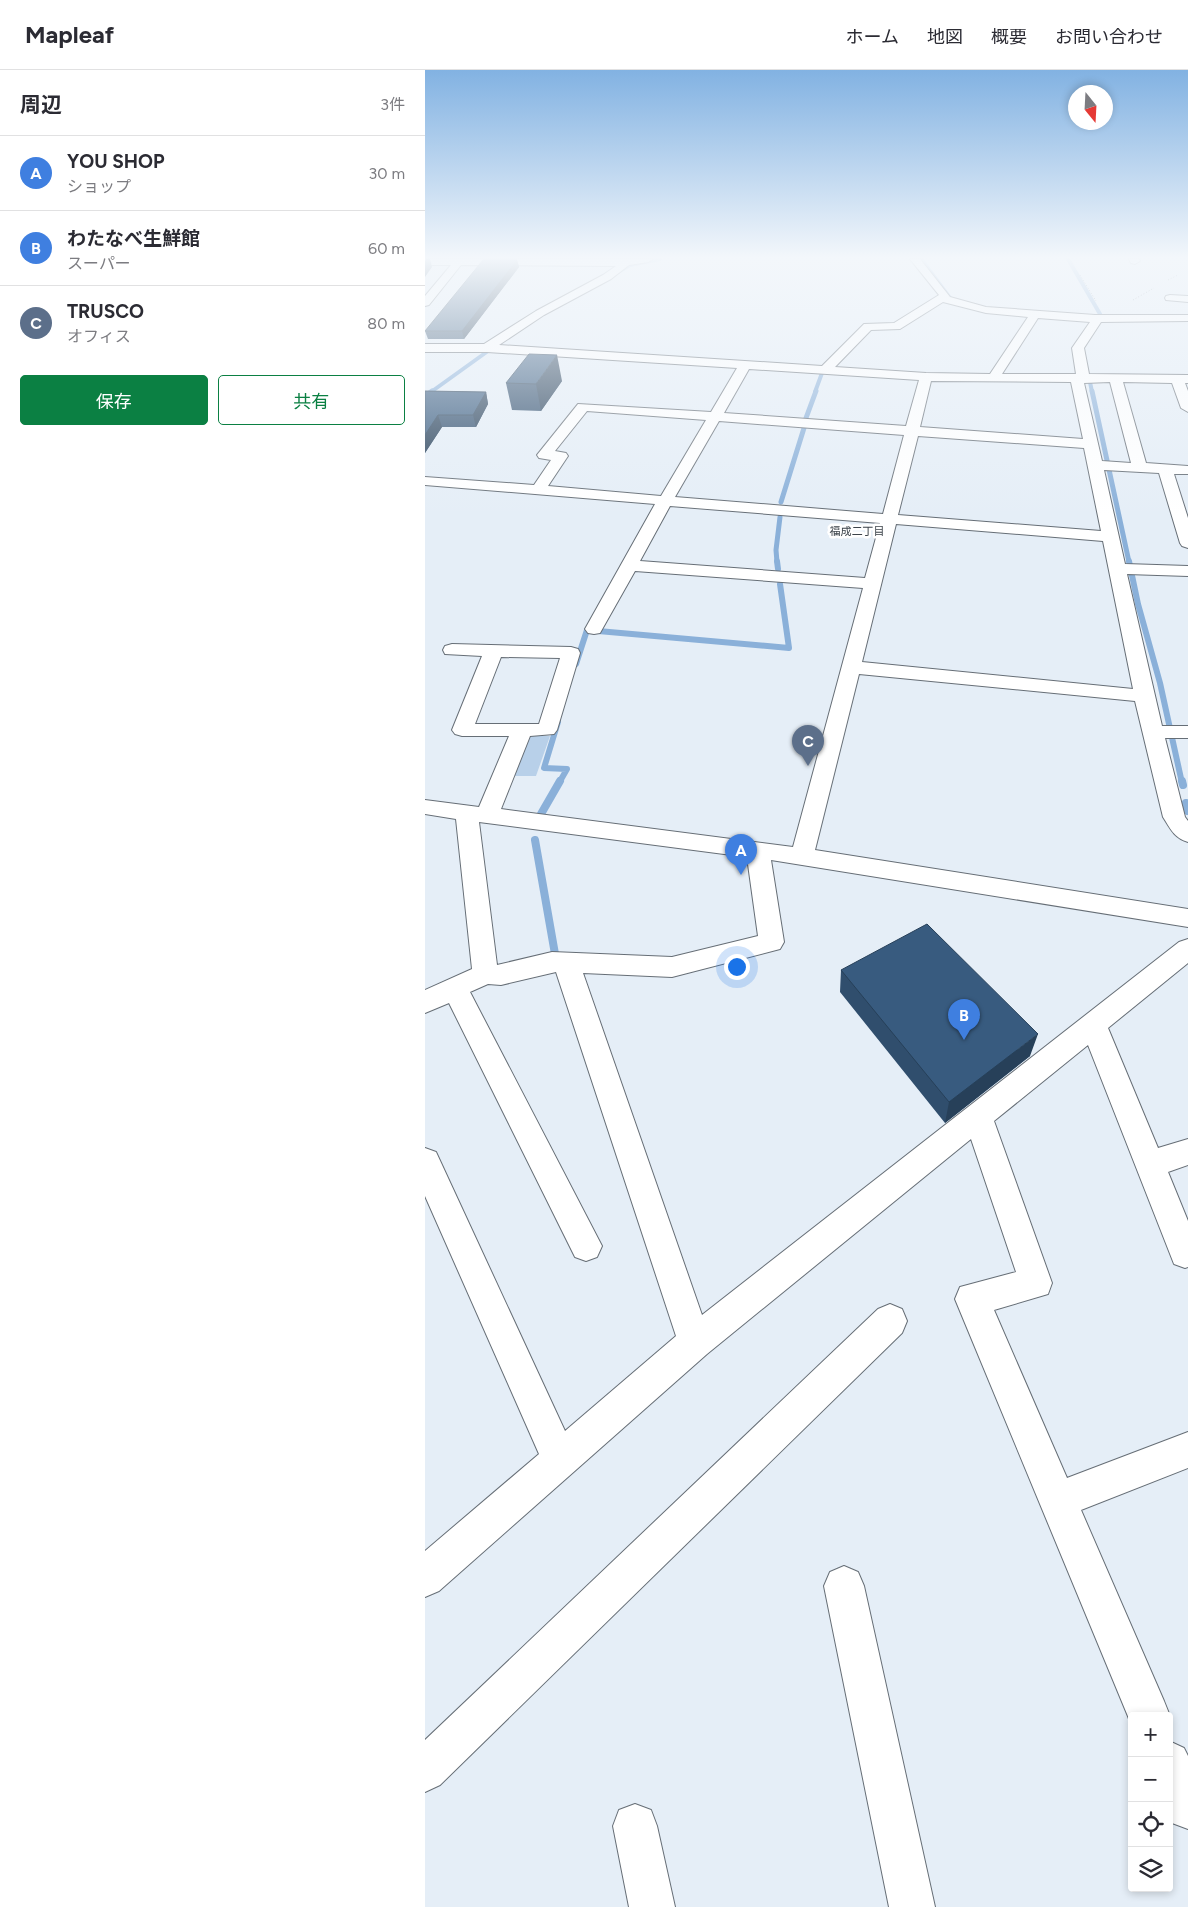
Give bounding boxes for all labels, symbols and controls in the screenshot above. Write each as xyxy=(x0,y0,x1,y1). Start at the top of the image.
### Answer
text: Mapleaf xyxy=(25,20,114,49)
text: ホーム xyxy=(846,26,899,48)
text: 地図 xyxy=(927,26,963,48)
text: 概要 xyxy=(991,26,1027,48)
text: お問い合わせ xyxy=(1055,26,1163,48)
north arrow xyxy=(1068,85,1113,130)
text: 周辺 xyxy=(20,92,62,117)
text: 3件 xyxy=(380,95,405,114)
text: YOU SHOP xyxy=(67,150,164,173)
text: A xyxy=(30,164,42,183)
text: 30 m xyxy=(368,164,405,183)
text: ショップ xyxy=(67,177,131,196)
text: わたなべ生鮮館 xyxy=(67,227,200,250)
text: B xyxy=(31,239,41,258)
text: 60 m xyxy=(368,239,405,258)
text: スーパー xyxy=(67,254,131,273)
text: TRUSCO xyxy=(67,300,144,323)
text: C xyxy=(30,314,42,333)
text: 80 m xyxy=(367,314,405,333)
text: オフィス xyxy=(67,327,131,346)
button: 保存 xyxy=(20,375,208,425)
button: 共有 xyxy=(218,375,405,425)
district label: 福成二丁目 xyxy=(830,525,885,538)
pin: C xyxy=(792,725,824,766)
pin: A xyxy=(725,834,757,875)
your location xyxy=(724,954,750,980)
pin: B xyxy=(948,999,980,1040)
map controls xyxy=(1128,1712,1173,1892)
button: + xyxy=(1128,1712,1173,1757)
button: − xyxy=(1128,1757,1173,1802)
button: locate xyxy=(1128,1802,1173,1847)
button: layers xyxy=(1128,1847,1173,1892)

